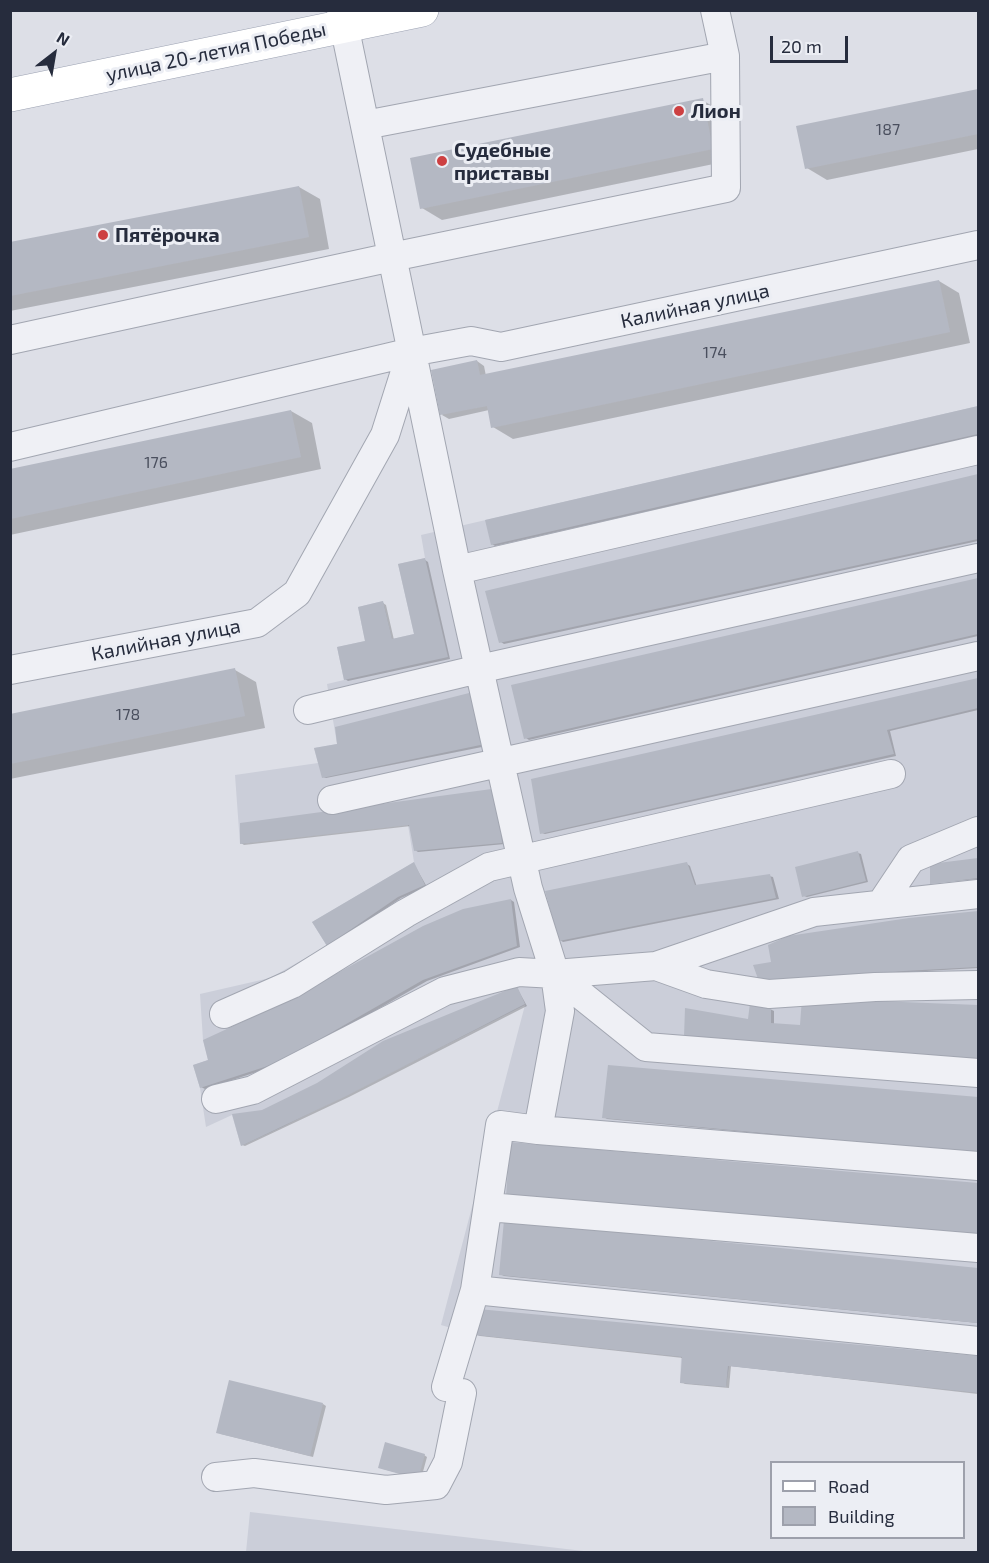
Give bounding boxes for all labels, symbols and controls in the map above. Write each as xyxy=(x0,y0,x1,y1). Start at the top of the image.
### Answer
street label: улица 20-летия Победы xyxy=(104,17,328,87)
north arrow xyxy=(24,24,84,84)
scale bar xyxy=(773,24,851,62)
text: N xyxy=(54,27,73,49)
text: 20 m xyxy=(781,35,822,57)
place label: Лион xyxy=(691,99,741,123)
marker: Лион xyxy=(672,104,686,118)
house number: 187 xyxy=(876,120,900,140)
place label: Судебные приставы xyxy=(454,138,551,185)
marker: Судебные приставы xyxy=(435,154,449,168)
place label: Пятёрочка xyxy=(115,223,220,247)
marker: Пятёрочка xyxy=(96,228,110,242)
street label: Калийная улица xyxy=(618,279,772,333)
house number: 174 xyxy=(703,343,727,363)
house number: 176 xyxy=(144,453,168,473)
street label: Калийная улица xyxy=(89,614,243,666)
house number: 178 xyxy=(116,705,140,725)
legend xyxy=(770,1461,965,1539)
text: Road xyxy=(828,1475,869,1497)
text: Building xyxy=(828,1505,895,1527)

